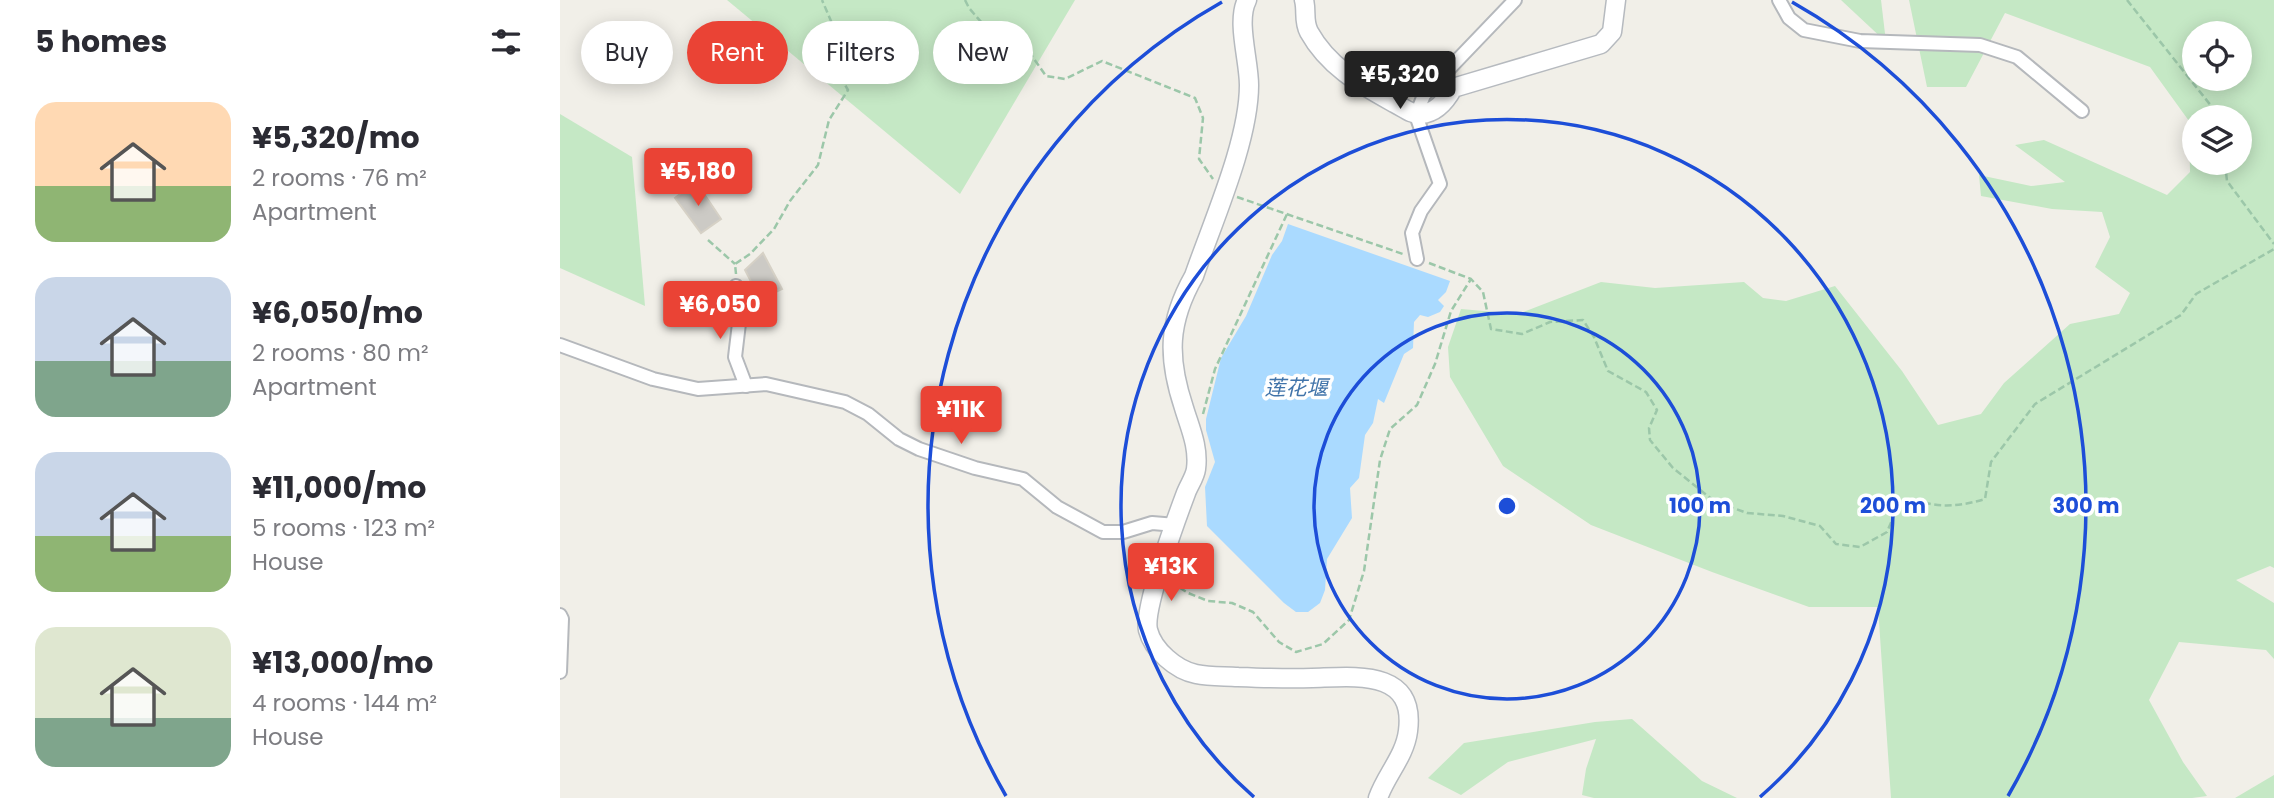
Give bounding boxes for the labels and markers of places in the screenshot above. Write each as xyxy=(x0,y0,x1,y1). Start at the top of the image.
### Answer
pin: ¥5,320 xyxy=(1343,52,1457,111)
pin: ¥5,180 xyxy=(641,148,755,208)
pin: ¥6,050 xyxy=(663,282,777,341)
pin: ¥11K xyxy=(920,386,1002,446)
centre of rings xyxy=(1495,494,1519,518)
pin: ¥13K xyxy=(1130,544,1212,603)

